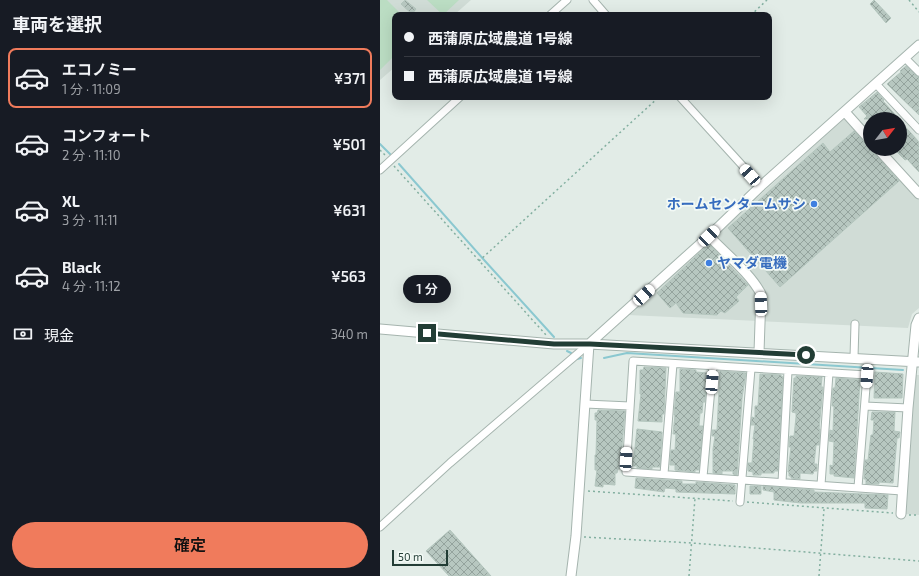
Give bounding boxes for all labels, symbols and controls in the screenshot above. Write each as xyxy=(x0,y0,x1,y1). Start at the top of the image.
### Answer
text: 車両を選択 xyxy=(12,13,102,35)
text: 西蒲原広域農道 1号線 xyxy=(428,29,573,47)
icon: car xyxy=(14,60,50,96)
text: エコノミー xyxy=(62,60,137,78)
text: 西蒲原広域農道 1号線 xyxy=(428,67,573,85)
text: ¥371 xyxy=(334,69,366,87)
text: 1 分 · 11:09 xyxy=(62,81,121,97)
north arrow xyxy=(863,112,907,156)
map controls xyxy=(863,112,907,156)
icon: car xyxy=(14,126,50,162)
text: コンフォート xyxy=(62,126,152,144)
text: ¥501 xyxy=(333,135,366,153)
text: 2 分 · 11:10 xyxy=(62,147,121,163)
car xyxy=(738,162,762,188)
icon: car xyxy=(14,192,50,228)
text: XL xyxy=(62,192,80,210)
place label: ホームセンタームサシ xyxy=(667,195,806,212)
marker: ホームセンタームサシ xyxy=(809,199,819,209)
text: ¥631 xyxy=(333,201,366,219)
text: 3 分 · 11:11 xyxy=(62,212,118,228)
car xyxy=(696,223,722,249)
place label: ヤマダ電機 xyxy=(717,254,787,271)
icon: car xyxy=(14,258,50,294)
text: Black xyxy=(62,258,101,276)
marker: ヤマダ電機 xyxy=(704,258,714,268)
text: ¥563 xyxy=(331,267,366,285)
callout: 1 分 xyxy=(403,275,451,303)
text: 4 分 · 11:12 xyxy=(62,278,121,294)
text: 1 分 xyxy=(416,281,438,297)
car xyxy=(631,283,657,307)
car xyxy=(755,292,767,316)
icon: cash xyxy=(12,323,34,345)
route end xyxy=(418,324,436,342)
text: 現金 xyxy=(44,326,74,344)
text: 340 m xyxy=(331,326,368,342)
route start xyxy=(797,346,815,364)
car xyxy=(860,364,874,388)
car xyxy=(705,370,719,394)
car xyxy=(619,447,633,471)
button: 確定 xyxy=(12,522,368,568)
scale bar xyxy=(392,548,448,567)
text: 50 m xyxy=(398,550,423,563)

